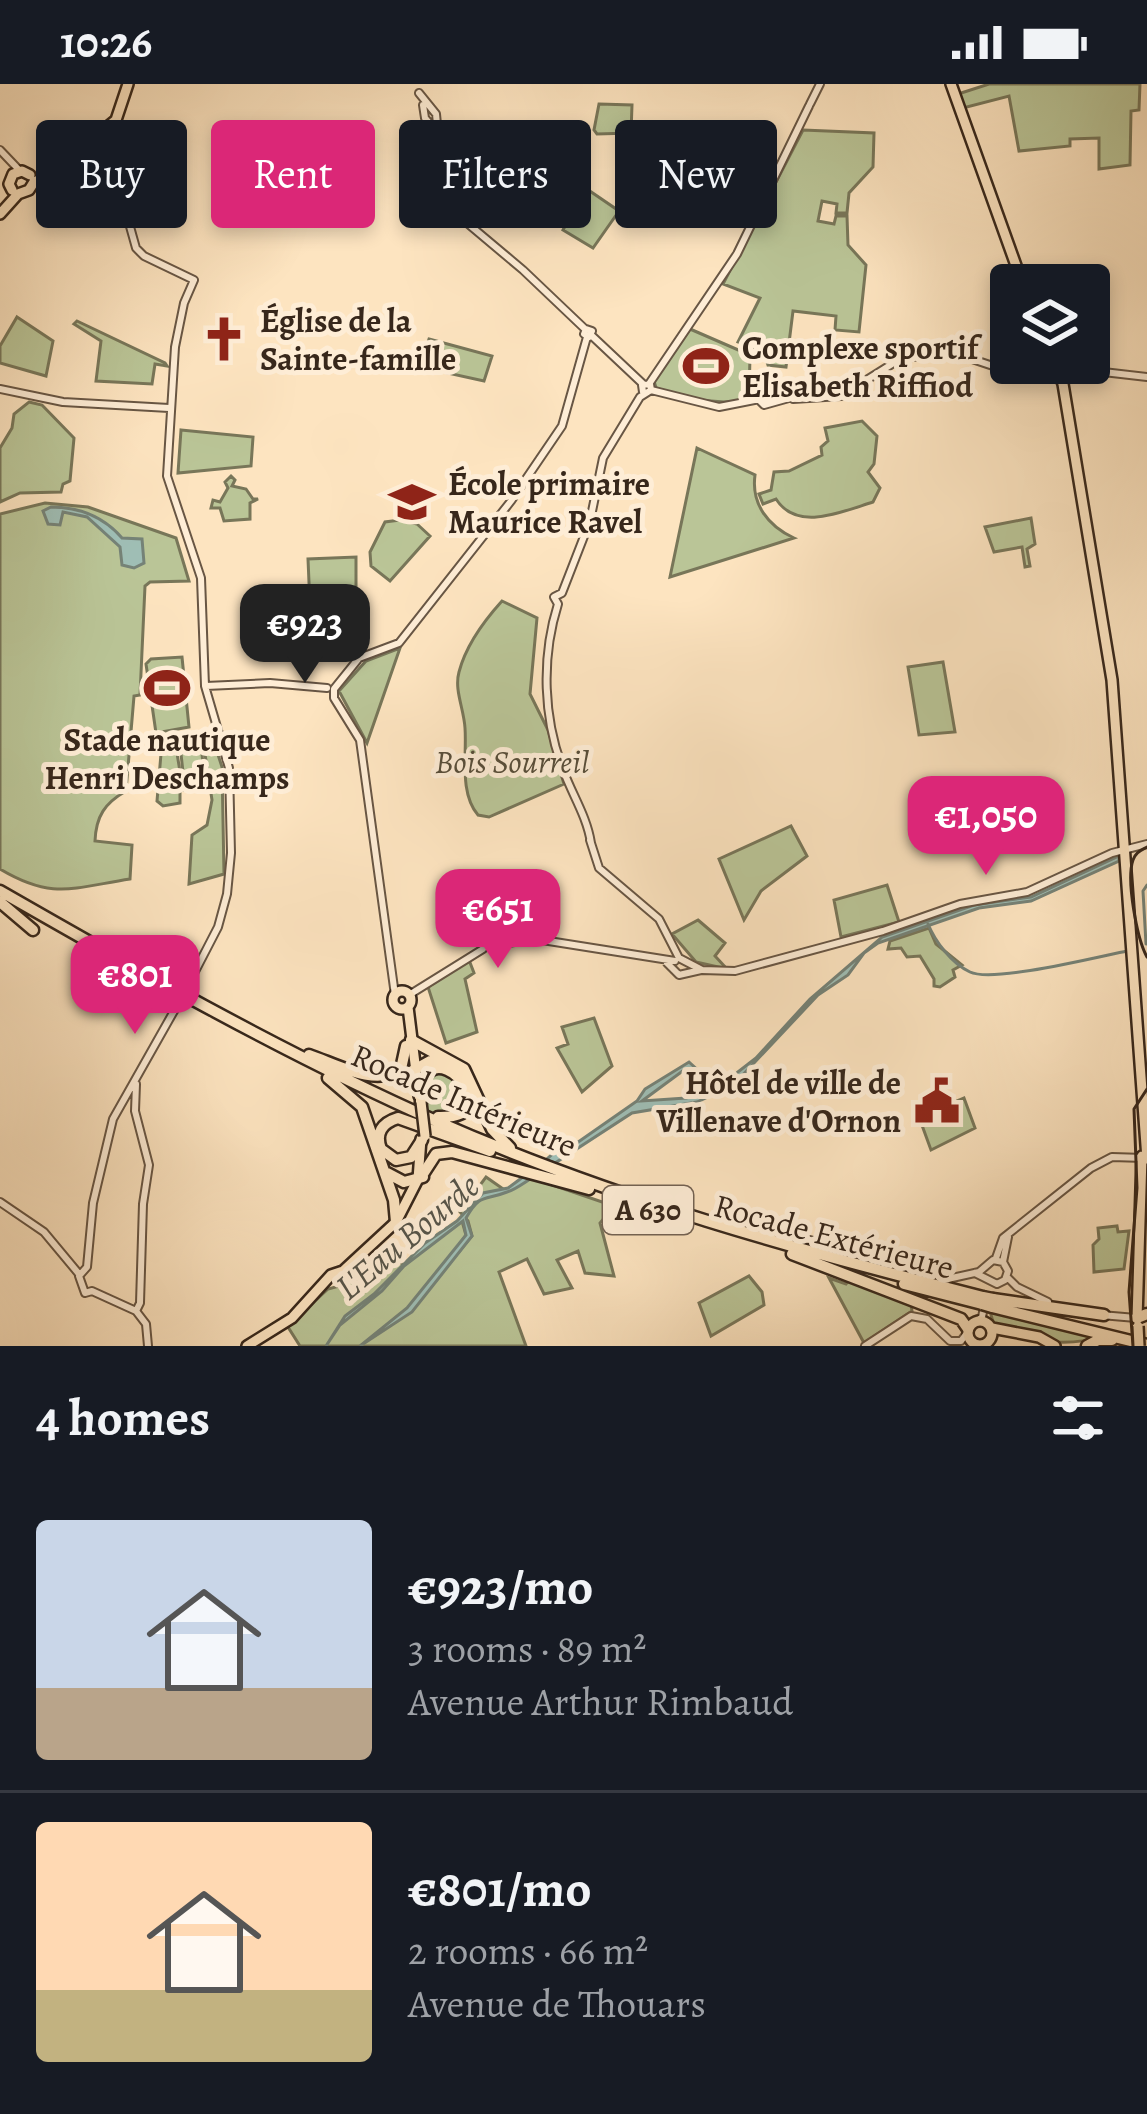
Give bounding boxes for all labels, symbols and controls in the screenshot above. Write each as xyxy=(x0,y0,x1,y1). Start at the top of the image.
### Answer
text: 10:26 xyxy=(60,11,152,73)
chip: Buy xyxy=(36,120,187,228)
chip: Rent xyxy=(211,120,375,228)
chip: Filters xyxy=(399,120,591,228)
chip: New xyxy=(615,120,777,228)
map controls xyxy=(990,264,1110,384)
button: layers xyxy=(990,264,1110,384)
place label: Église de la Sainte-famille xyxy=(260,298,456,381)
church icon: Église de la Sainte-famille xyxy=(199,314,249,364)
place label: Complexe sportif Elisabeth Riffiod xyxy=(742,325,983,408)
sports icon: Complexe sportif Elisabeth Riffiod xyxy=(681,341,731,391)
place label: École primaire Maurice Ravel xyxy=(448,461,650,544)
school or university icon: École primaire Maurice Ravel xyxy=(387,477,437,527)
pin: €923 xyxy=(234,584,376,686)
text: €923 xyxy=(267,596,343,649)
sports icon: Stade nautique Henri Deschamps xyxy=(142,663,192,713)
place label: Stade nautique Henri Deschamps xyxy=(45,717,289,800)
park label: Bois Sourreil xyxy=(435,739,589,784)
pin: €1,050 xyxy=(888,776,1084,878)
text: €1,050 xyxy=(935,788,1037,841)
pin: €651 xyxy=(427,869,569,971)
text: €651 xyxy=(462,881,534,934)
pin: €801 xyxy=(64,935,206,1037)
text: €801 xyxy=(98,947,172,1000)
street label: Rocade Intérieure xyxy=(344,1032,584,1168)
place label: Hôtel de ville de Villenave d'Ornon xyxy=(656,1060,901,1143)
public building icon: Hôtel de ville de Villenave d'Ornon xyxy=(912,1076,962,1126)
water label: L'Eau Bourde xyxy=(325,1161,489,1311)
street label: Rocade Extérieure xyxy=(709,1182,959,1290)
road number: A 630 xyxy=(603,1186,693,1234)
text: 4 homes xyxy=(36,1383,210,1453)
icon: filters xyxy=(1045,1385,1111,1451)
text: €923/mo xyxy=(408,1552,593,1622)
icon: home xyxy=(132,1568,276,1712)
text: 3 rooms · 89 m² xyxy=(408,1622,646,1675)
text: Avenue Arthur Rimbaud xyxy=(408,1675,793,1728)
text: €801/mo xyxy=(408,1854,592,1924)
icon: home xyxy=(132,1870,276,2014)
text: 2 rooms · 66 m² xyxy=(408,1924,648,1977)
text: Avenue de Thouars xyxy=(408,1977,706,2030)

